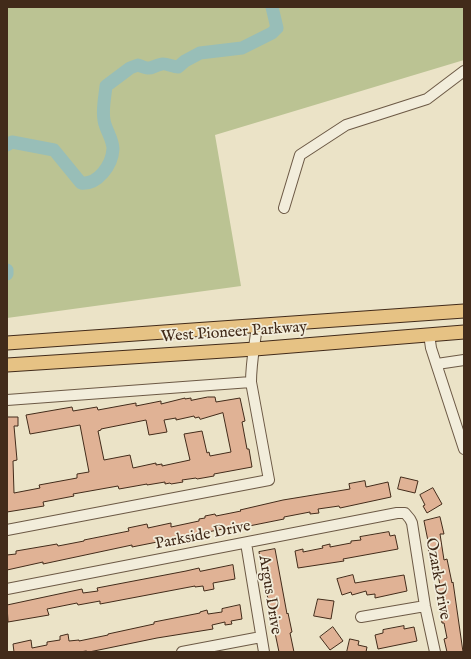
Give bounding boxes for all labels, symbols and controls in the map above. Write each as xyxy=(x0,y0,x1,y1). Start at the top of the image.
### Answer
street label: West Pioneer Parkway xyxy=(160,318,308,348)
street label: Parkside Drive xyxy=(154,517,252,555)
street label: Ozark Drive xyxy=(420,537,454,621)
street label: Argus Drive xyxy=(253,554,285,636)

